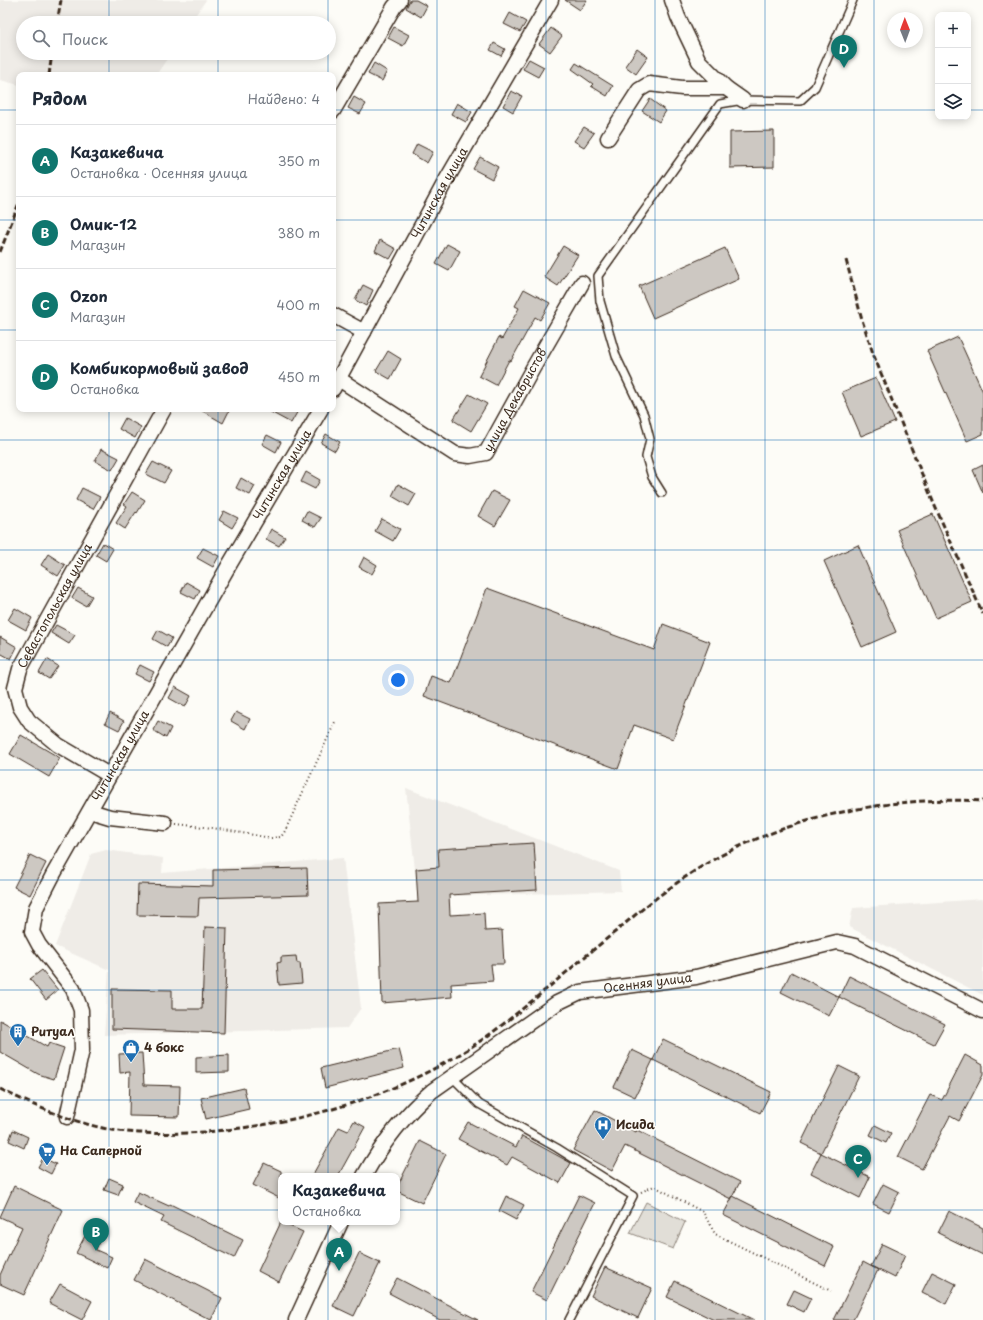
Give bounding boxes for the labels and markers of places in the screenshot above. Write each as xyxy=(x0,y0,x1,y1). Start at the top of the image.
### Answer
pin: D xyxy=(831,35,857,68)
building icon: Ритуал xyxy=(8,1022,28,1047)
place label: Ритуал xyxy=(31,1022,75,1040)
shop icon: 4 бокс xyxy=(121,1038,141,1063)
place label: 4 бокс xyxy=(144,1038,185,1056)
hospital icon: Исида xyxy=(593,1115,613,1140)
place label: Исида xyxy=(616,1115,655,1133)
supermarket icon: На Саперной xyxy=(37,1141,57,1166)
place label: На Саперной xyxy=(60,1141,142,1159)
pin: C xyxy=(845,1145,871,1178)
pin: B xyxy=(83,1218,109,1251)
pin: A xyxy=(326,1238,352,1271)

